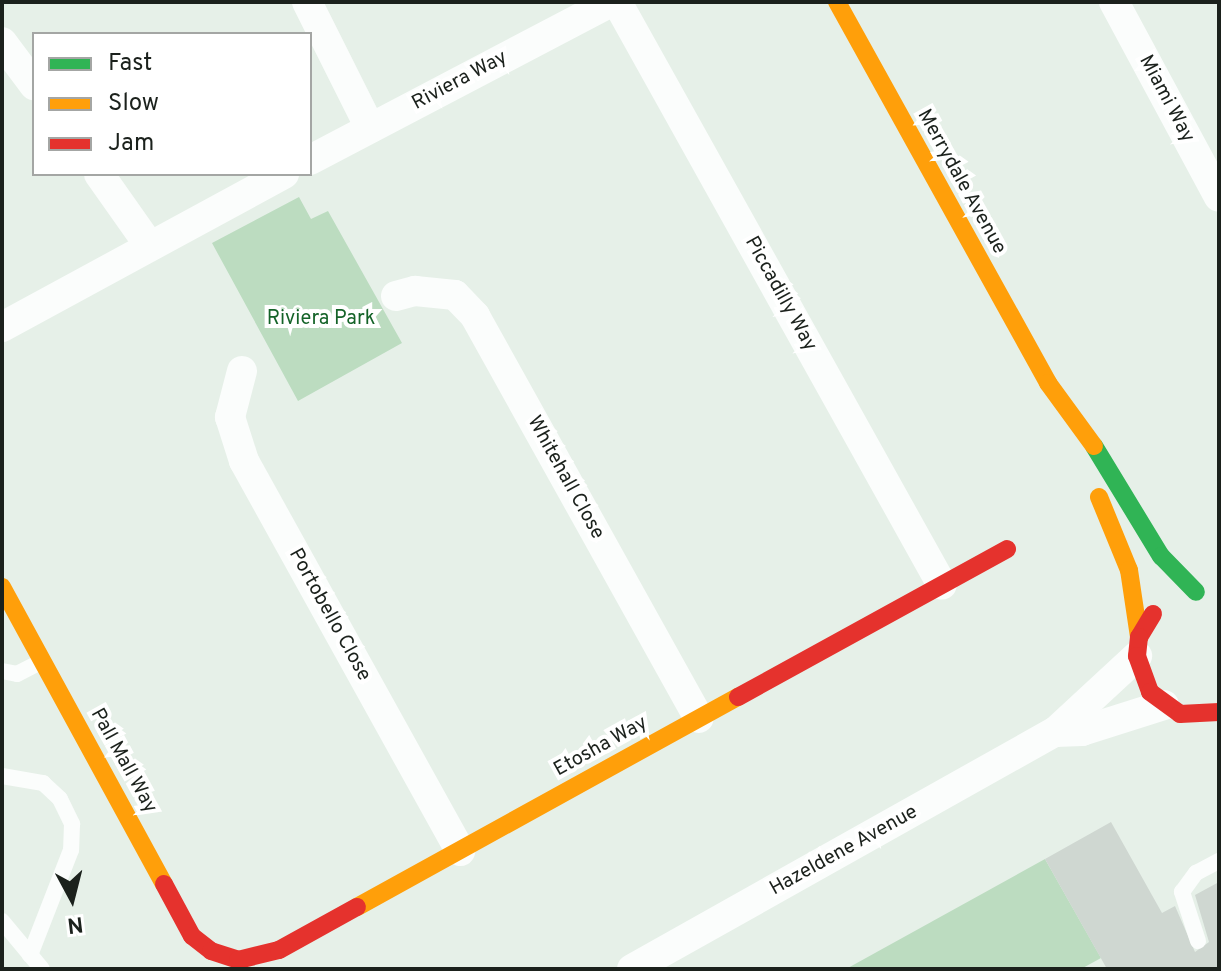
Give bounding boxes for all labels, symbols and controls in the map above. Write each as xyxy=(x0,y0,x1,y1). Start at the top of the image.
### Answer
legend xyxy=(32,32,312,176)
street label: Riviera Way xyxy=(408,46,512,116)
text: Fast xyxy=(108,49,152,79)
street label: Miami Way xyxy=(1133,51,1199,147)
text: Slow xyxy=(108,89,159,119)
street label: Merrydale Avenue xyxy=(911,105,1011,259)
text: Jam xyxy=(108,129,154,159)
street label: Piccadilly Way xyxy=(739,232,821,356)
park label: Riviera Park xyxy=(267,307,375,331)
street label: Whitehall Close xyxy=(521,412,609,544)
street label: Portobello Close xyxy=(283,544,375,686)
street label: Pall Mall Way xyxy=(84,704,162,818)
street label: Etosha Way xyxy=(550,711,652,783)
street label: Hazeldene Avenue xyxy=(766,800,922,902)
north arrow xyxy=(32,859,112,939)
text: N xyxy=(66,909,84,938)

